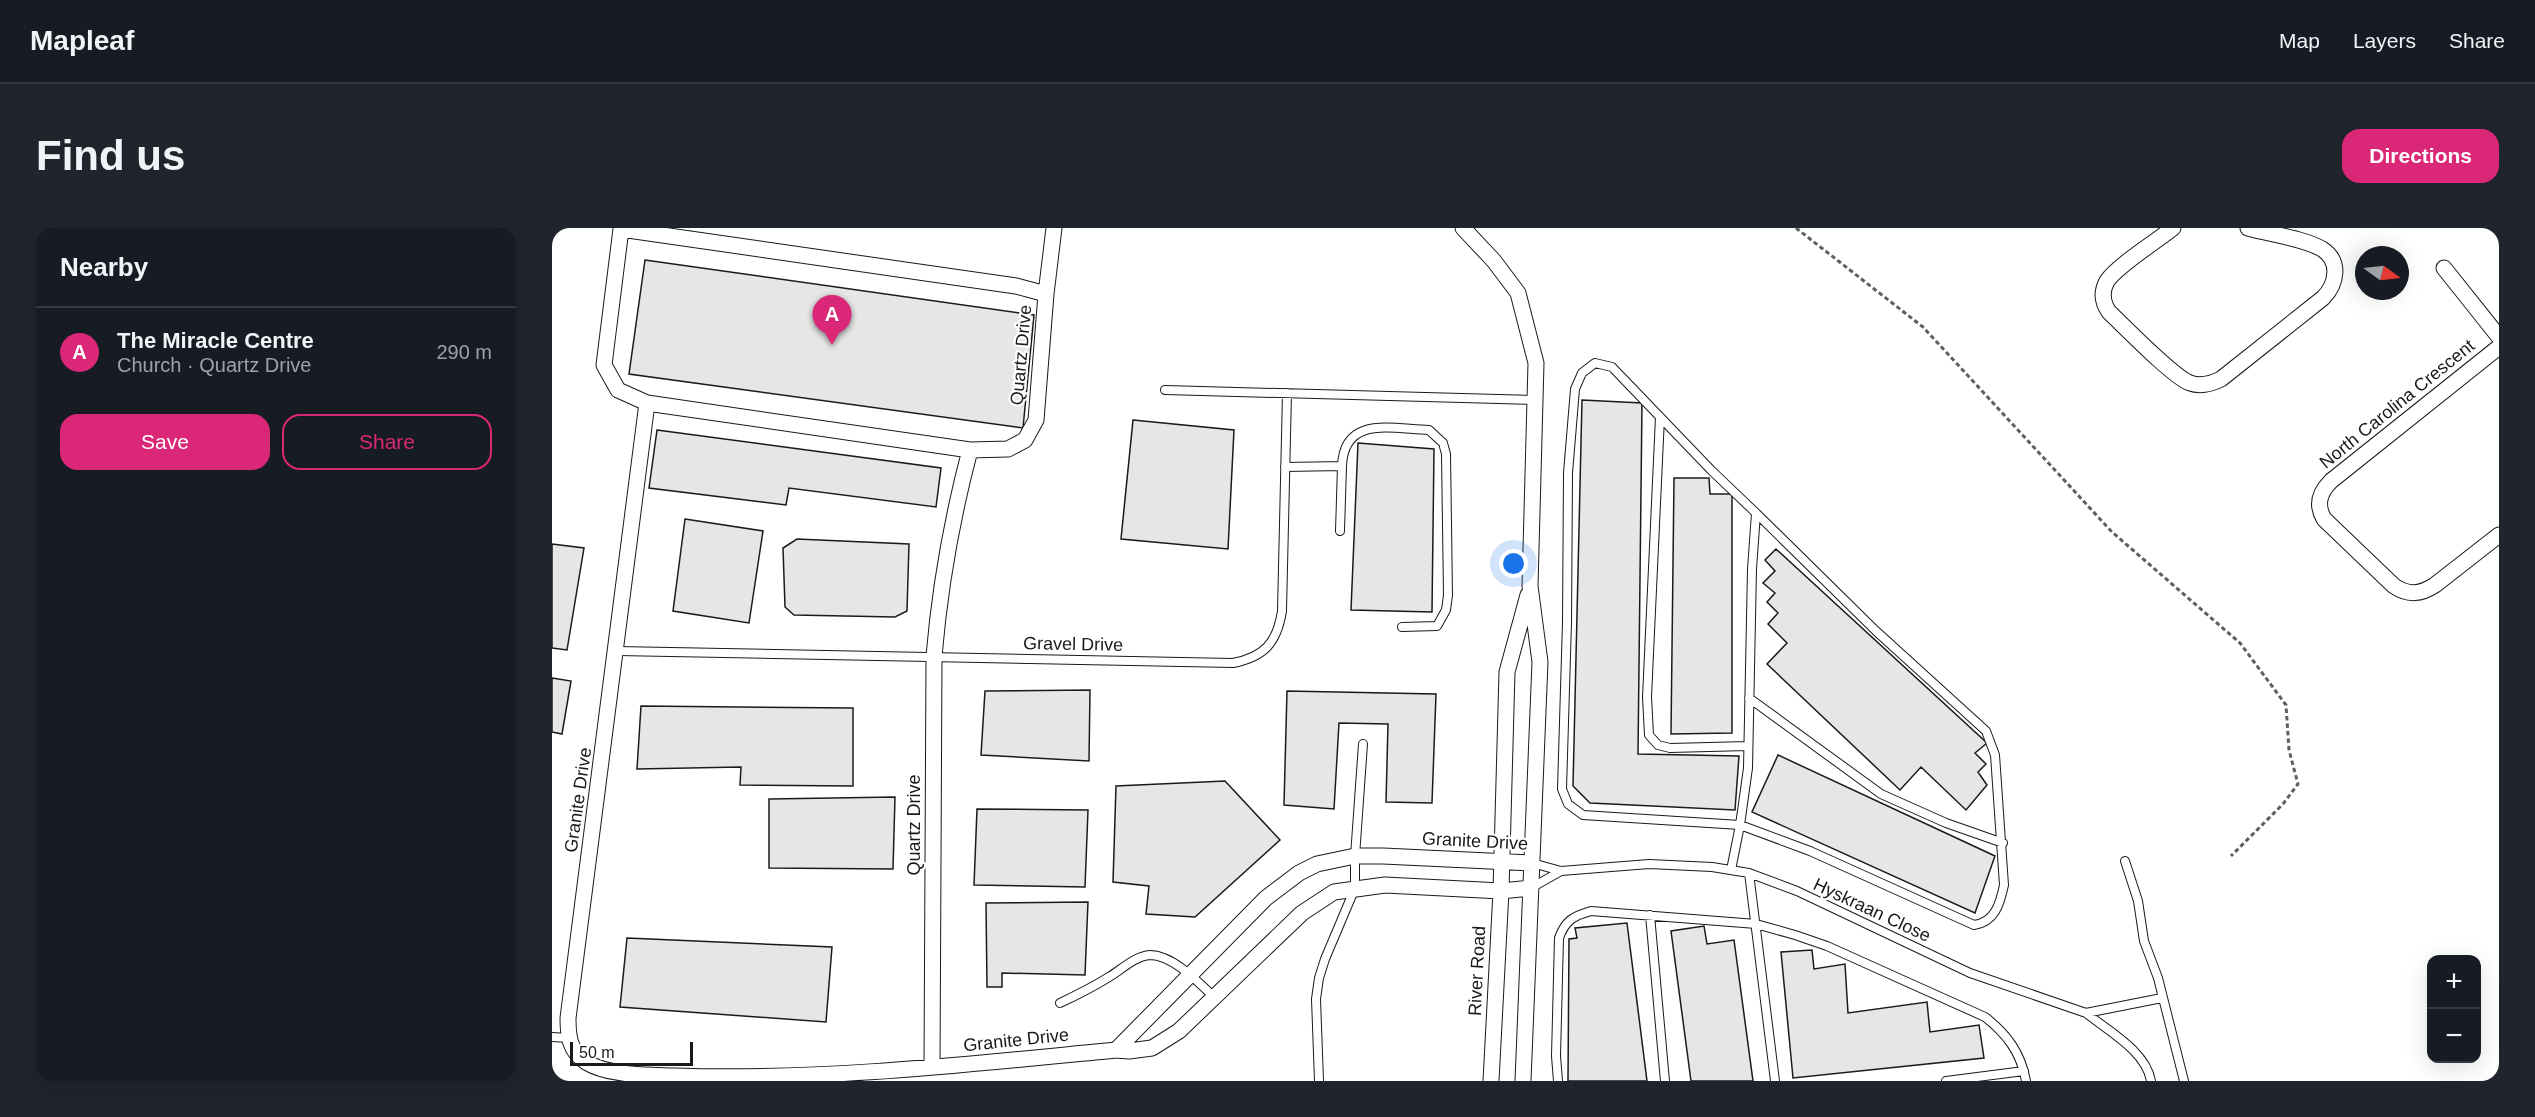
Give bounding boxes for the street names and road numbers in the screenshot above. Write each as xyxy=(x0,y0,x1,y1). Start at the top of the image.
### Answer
street label: Quartz Drive xyxy=(1007,304,1035,406)
street label: North Carolina Crescent xyxy=(2316,335,2478,473)
street label: Gravel Drive xyxy=(1023,633,1123,655)
street label: Granite Drive xyxy=(561,746,595,854)
street label: Quartz Drive xyxy=(904,774,924,876)
street label: Granite Drive xyxy=(1422,828,1528,854)
street label: Hyskraan Close xyxy=(1810,874,1934,946)
street label: River Road xyxy=(1465,926,1489,1016)
street label: Granite Drive xyxy=(962,1025,1070,1055)

